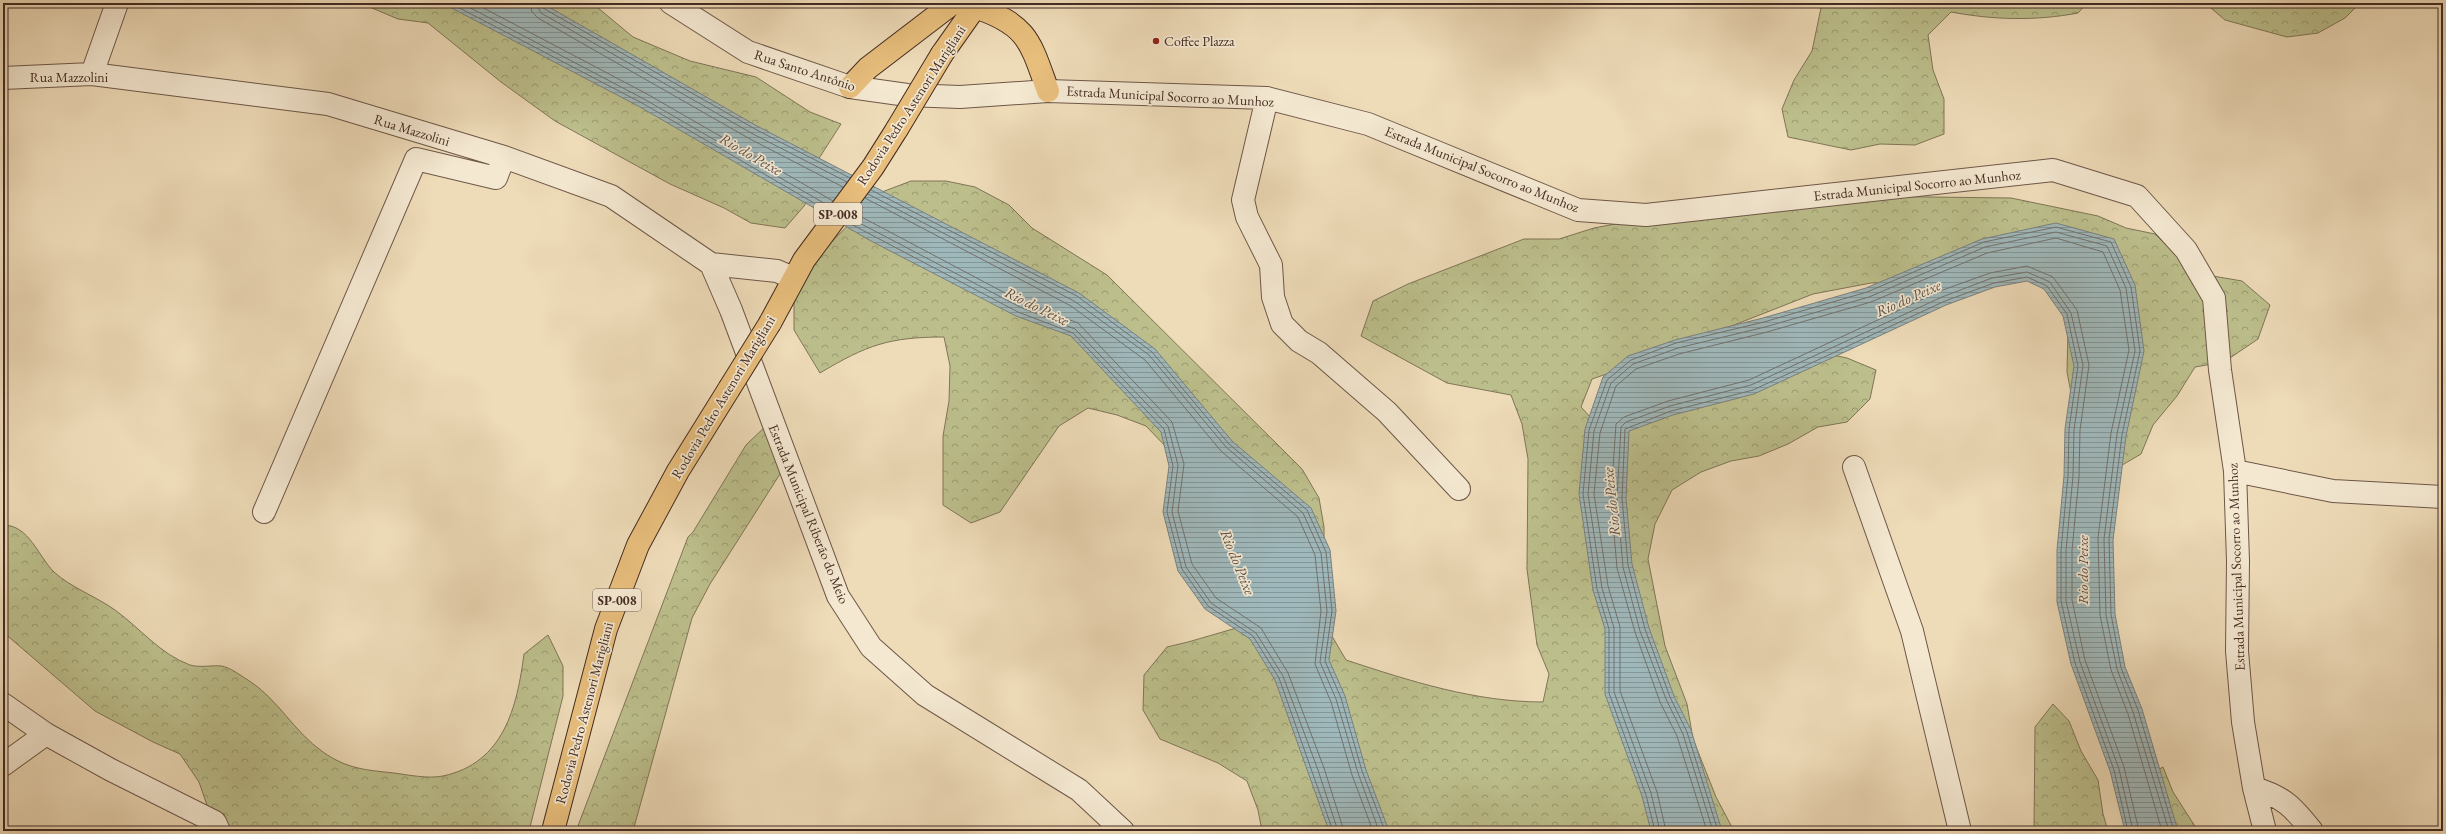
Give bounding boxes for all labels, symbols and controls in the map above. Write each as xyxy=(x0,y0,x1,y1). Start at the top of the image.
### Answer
street label: Rodovia Pedro Astenori Marigliani xyxy=(852,21,970,188)
place label: Coffee Plazza xyxy=(1164,32,1235,50)
marker: Coffee Plazza xyxy=(1151,36,1161,46)
street label: Rua Santo Antônio xyxy=(752,45,858,95)
street label: Rua Mazzolini xyxy=(30,68,109,86)
street label: Estrada Municipal Socorro ao Munhoz xyxy=(1066,82,1275,110)
street label: Rua Mazzolini xyxy=(372,110,453,150)
street label: Estrada Municipal Socorro ao Munhoz xyxy=(1382,122,1582,217)
water label: Rio do Peixe xyxy=(716,128,787,180)
street label: Estrada Municipal Socorro ao Munhoz xyxy=(1813,165,2022,205)
road number: SP-008 xyxy=(814,203,862,225)
water label: Rio do Peixe xyxy=(1872,275,1944,321)
water label: Rio do Peixe xyxy=(1002,282,1073,330)
street label: Rodovia Pedro Astenori Marigliani xyxy=(667,312,779,482)
street label: Estrada Municipal Riberão do Meio xyxy=(765,421,853,607)
street label: Estrada Municipal Socorro ao Munhoz xyxy=(2223,462,2249,671)
water label: Rio do Peixe xyxy=(1598,466,1624,537)
water label: Rio do Peixe xyxy=(1216,526,1260,598)
water label: Rio do Peixe xyxy=(2073,534,2092,605)
road number: SP-008 xyxy=(593,589,641,611)
street label: Rodovia Pedro Astenori Marigliani xyxy=(551,620,617,806)

